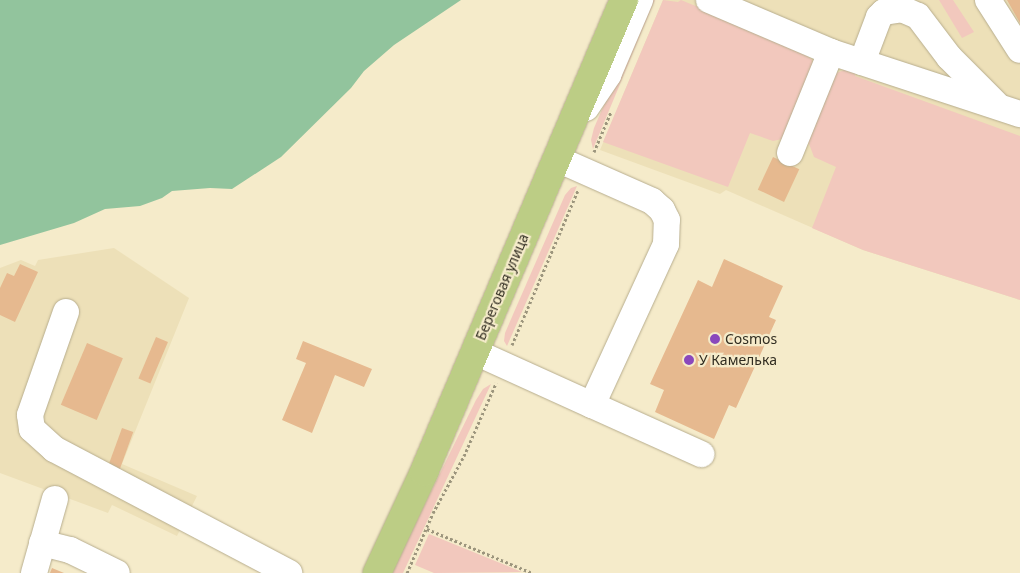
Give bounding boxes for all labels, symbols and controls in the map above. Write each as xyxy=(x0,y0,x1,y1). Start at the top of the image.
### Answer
street label: Береговая улица xyxy=(472,231,532,343)
place label: Cosmos xyxy=(725,331,777,347)
marker: Cosmos xyxy=(709,333,721,345)
place label: У Камелька xyxy=(699,352,777,368)
marker: У Камелька xyxy=(683,354,695,366)

